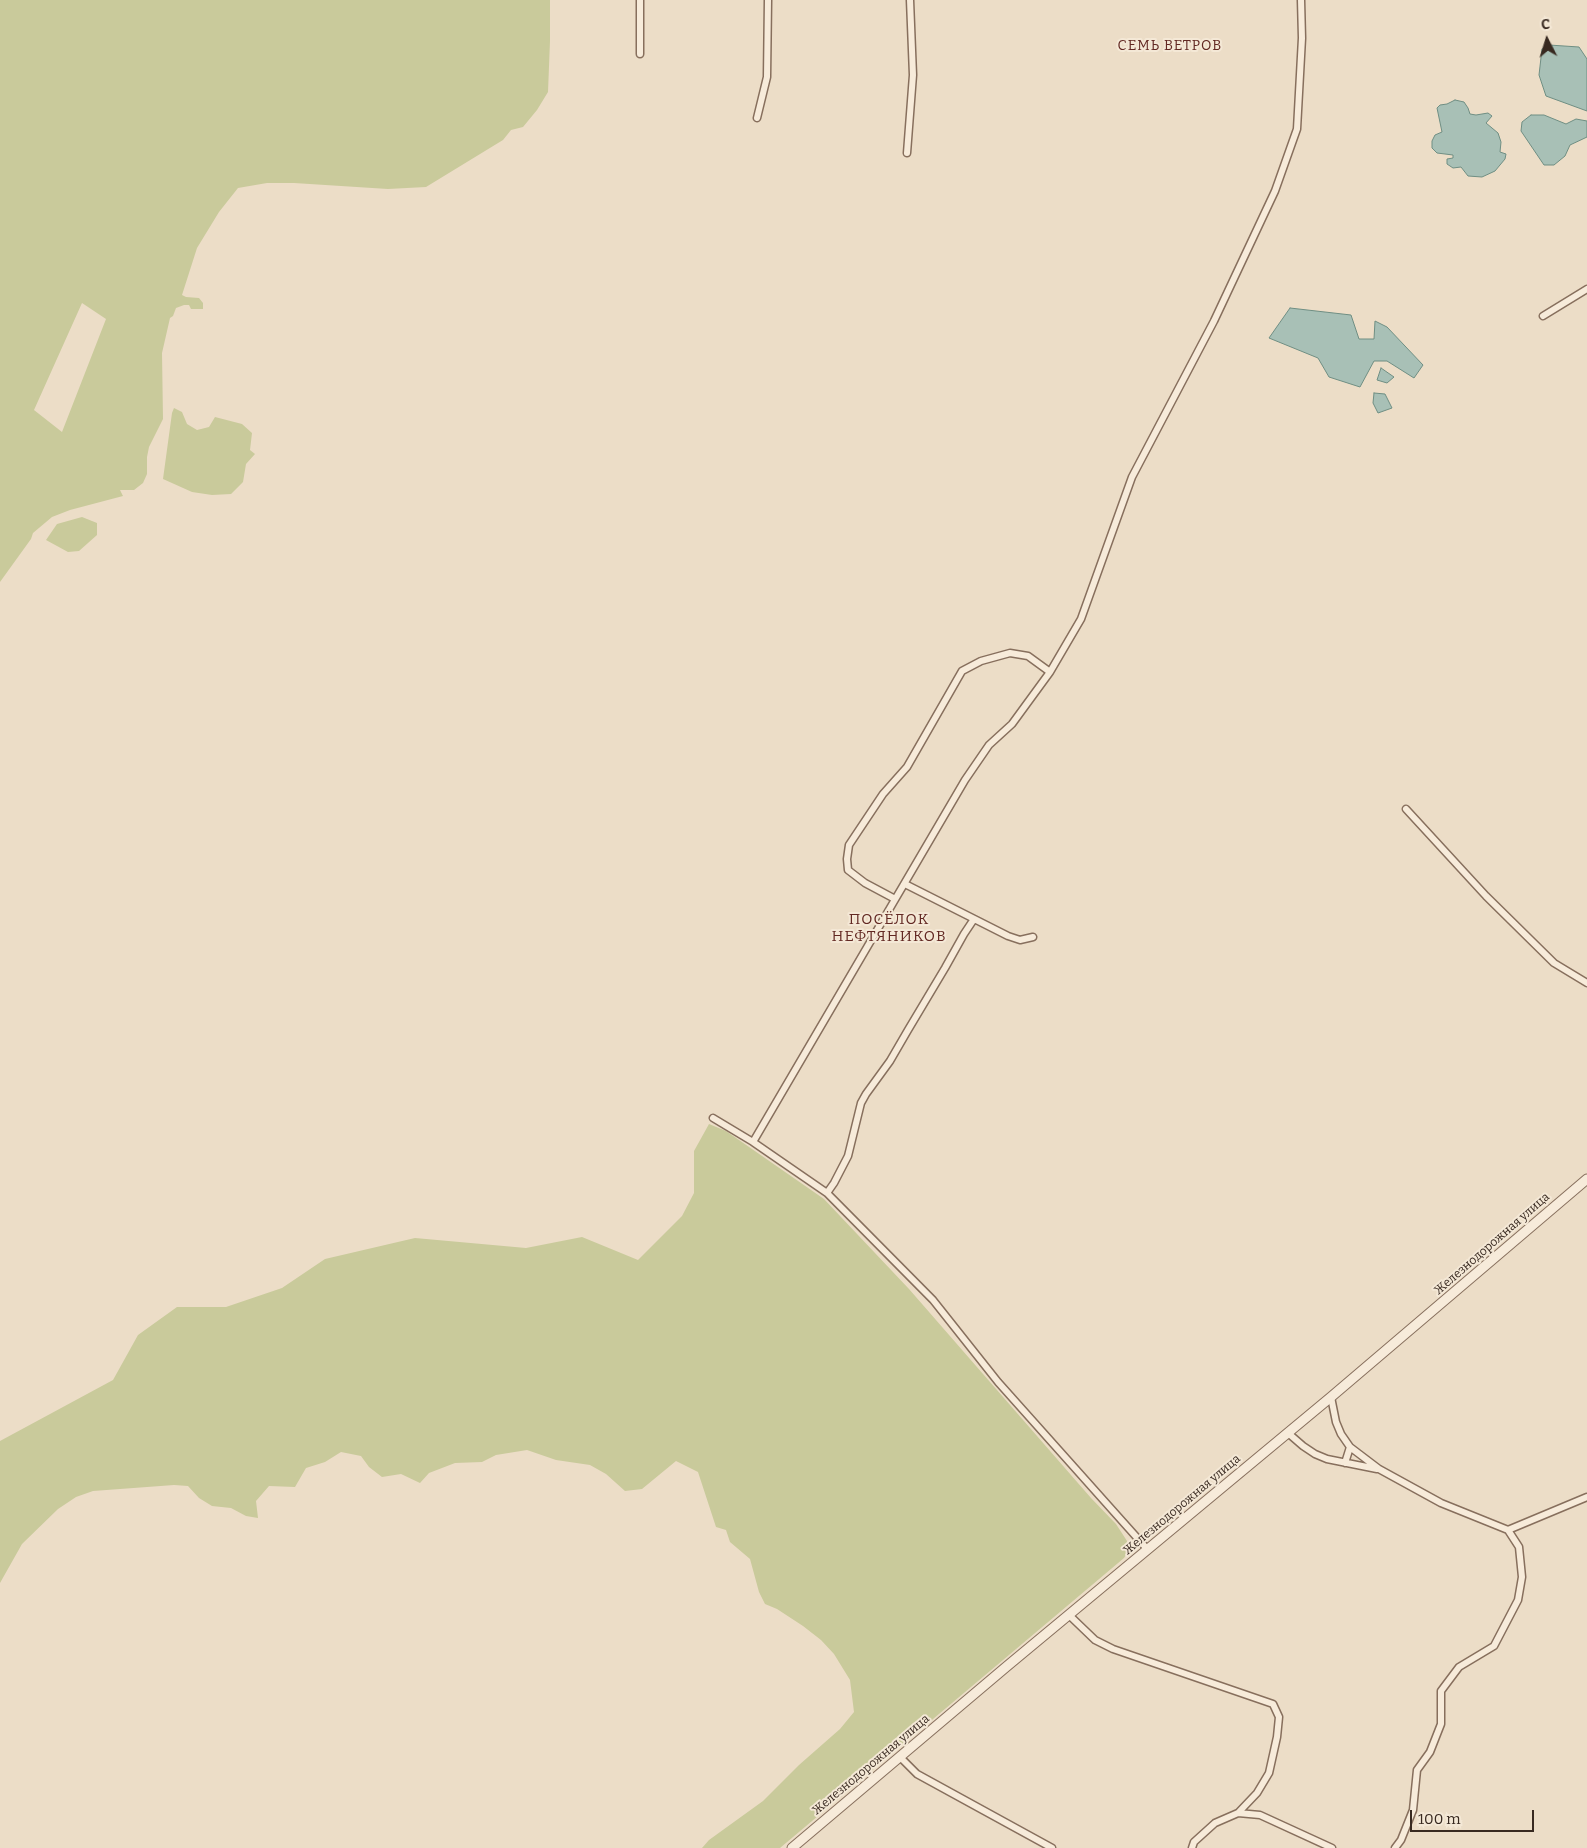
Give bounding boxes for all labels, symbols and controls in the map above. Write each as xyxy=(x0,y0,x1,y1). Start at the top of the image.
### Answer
north arrow xyxy=(1522,15,1572,65)
text: С xyxy=(1540,16,1551,33)
district label: СЕМЬ ВЕТРОВ xyxy=(1116,38,1224,54)
district label: ПОСЁЛОК НЕФТЯНИКОВ xyxy=(830,911,948,946)
street label: Железнодорожная улица xyxy=(1431,1190,1553,1298)
street label: Железнодорожная улица xyxy=(1121,1452,1243,1558)
street label: Железнодорожная улица xyxy=(810,1712,932,1818)
scale bar xyxy=(1412,1800,1536,1832)
text: 100 m xyxy=(1418,1810,1461,1828)

